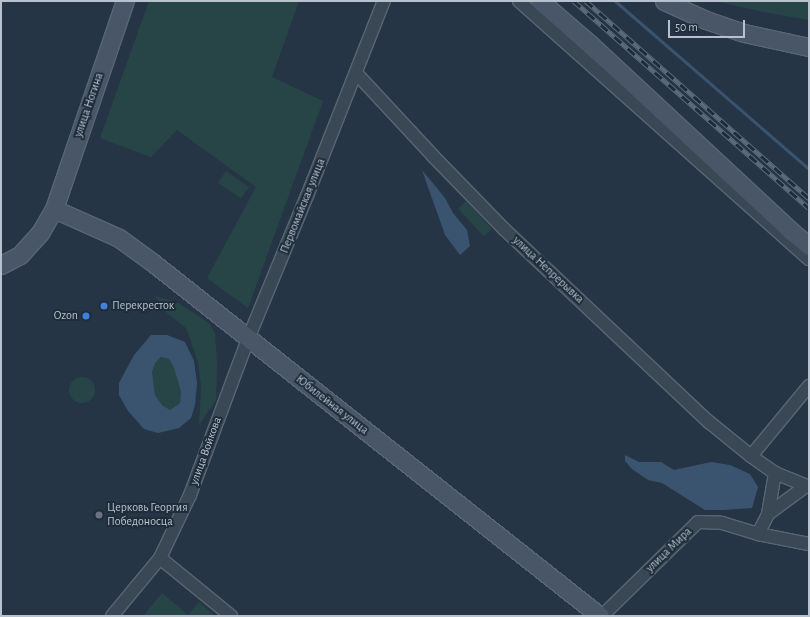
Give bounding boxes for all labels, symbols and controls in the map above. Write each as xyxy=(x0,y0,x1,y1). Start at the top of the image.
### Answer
scale bar xyxy=(670,12,747,38)
text: 50 m xyxy=(675,21,698,33)
street label: улица Ногина xyxy=(71,71,107,139)
street label: Первомайская улица xyxy=(277,156,329,256)
street label: улица Непрерывка xyxy=(510,233,586,307)
place label: Перекресток xyxy=(112,299,174,313)
marker: Перекресток xyxy=(99,301,109,311)
place label: Ozon xyxy=(54,309,78,323)
marker: Ozon xyxy=(81,311,91,321)
street label: Юбилейная улица xyxy=(293,372,371,438)
street label: улица Войкова xyxy=(187,415,225,487)
place label: Церковь Георгия Победоносца xyxy=(107,501,188,529)
marker: Церковь Георгия Победоносца xyxy=(94,510,104,520)
street label: улица Мира xyxy=(643,525,695,575)

